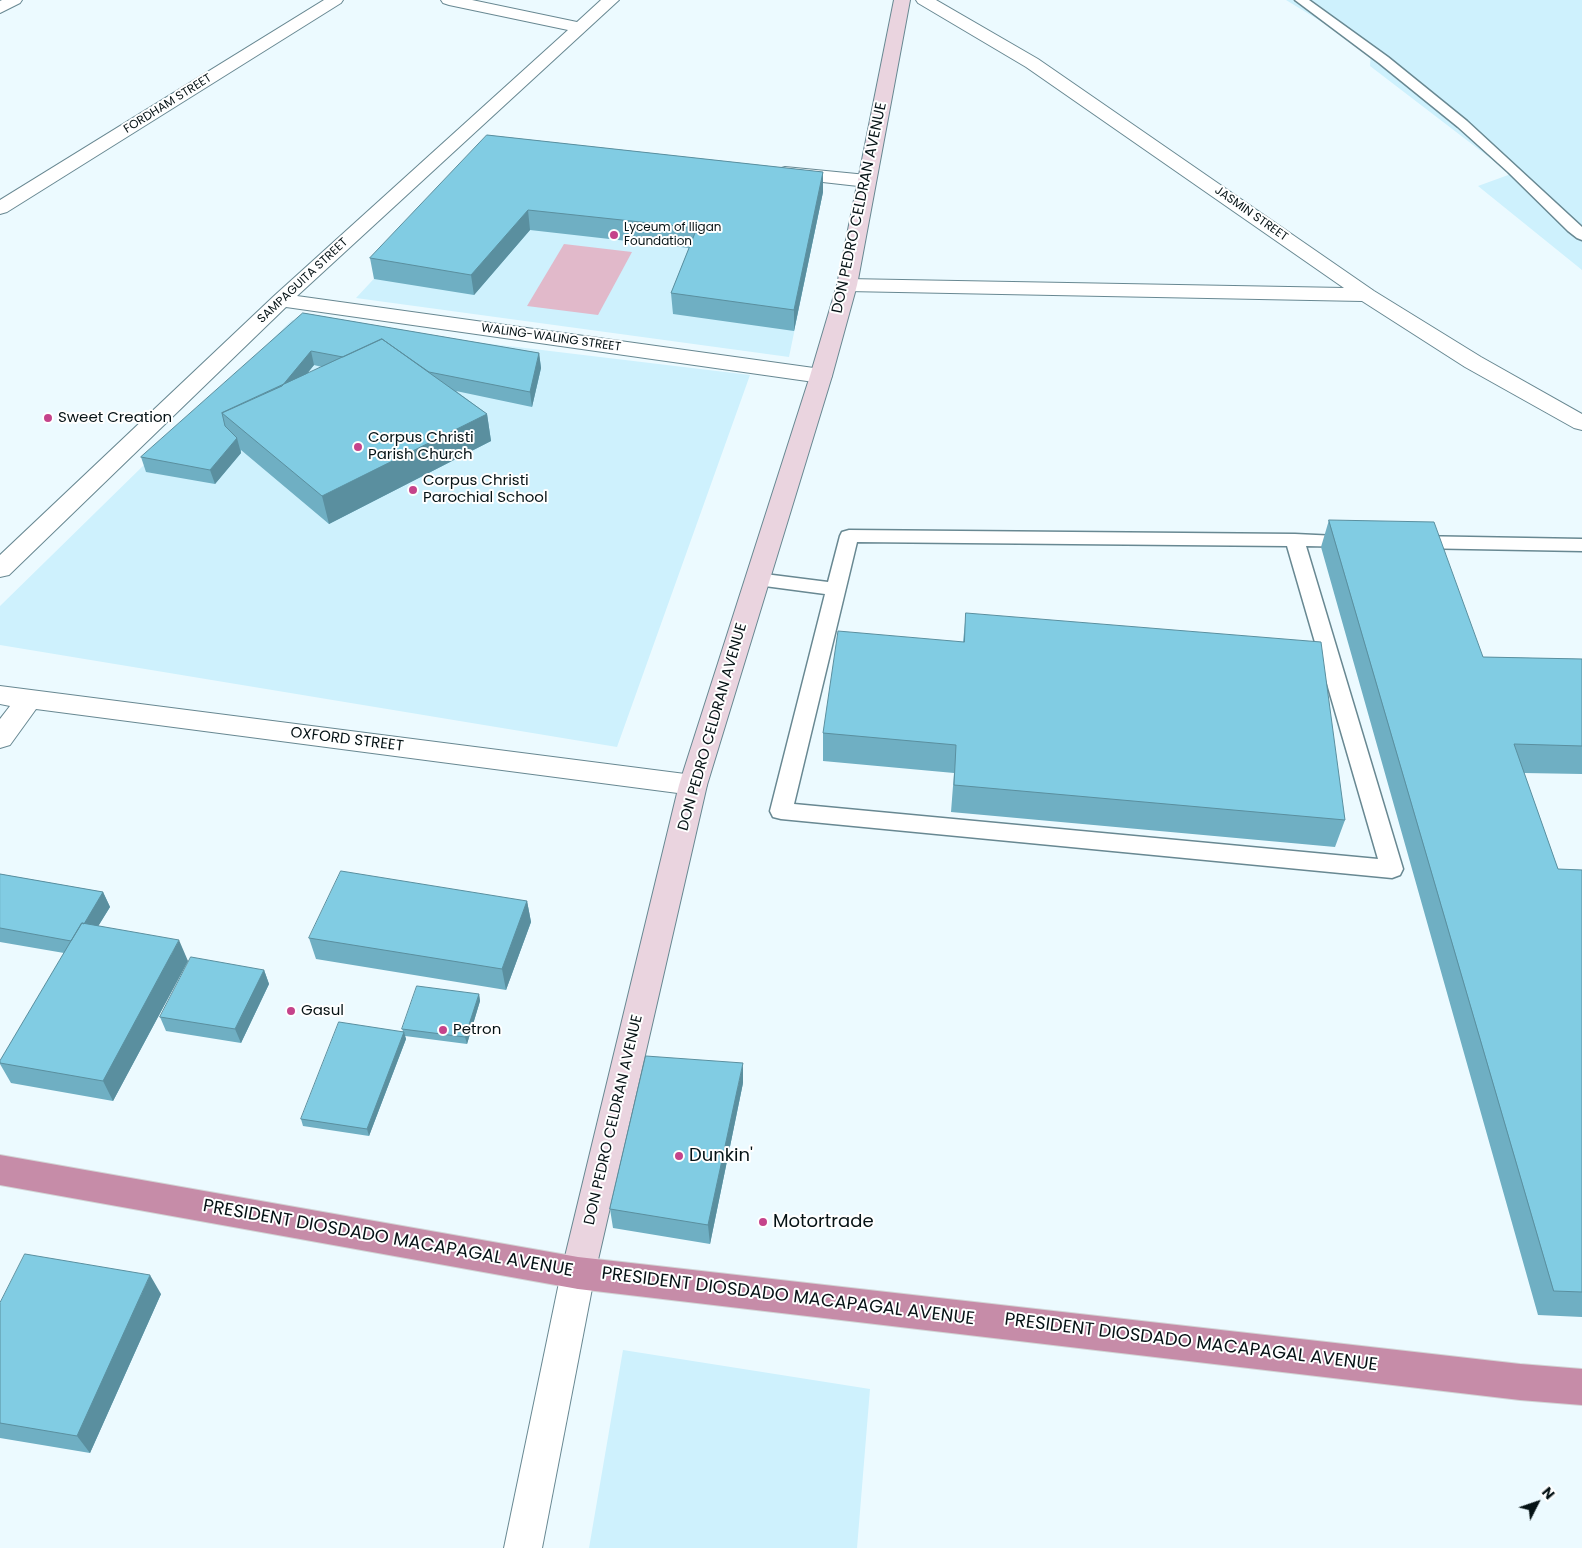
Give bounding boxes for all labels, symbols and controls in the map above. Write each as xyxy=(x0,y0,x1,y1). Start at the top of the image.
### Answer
street label: FORDHAM STREET xyxy=(121,71,215,137)
street label: DON PEDRO CELDRAN AVENUE xyxy=(829,101,891,315)
street label: JASMIN STREET xyxy=(1212,183,1290,245)
place label: Lyceum of Iligan Foundation xyxy=(624,221,721,249)
marker: Lyceum of Iligan Foundation xyxy=(608,229,620,241)
street label: SAMPAGUITA STREET xyxy=(255,235,351,327)
street label: WALING-WALING STREET xyxy=(480,321,622,355)
place label: Sweet Creation xyxy=(58,409,172,427)
marker: Sweet Creation xyxy=(42,412,54,424)
place label: Corpus Christi Parish Church xyxy=(368,429,474,464)
marker: Corpus Christi Parish Church xyxy=(352,441,364,453)
place label: Corpus Christi Parochial School xyxy=(423,472,548,507)
marker: Corpus Christi Parochial School xyxy=(407,484,419,496)
street label: DON PEDRO CELDRAN AVENUE xyxy=(675,621,751,833)
street label: OXFORD STREET xyxy=(289,724,405,756)
place label: Gasul xyxy=(301,1002,344,1020)
marker: Gasul xyxy=(285,1005,297,1017)
street label: DON PEDRO CELDRAN AVENUE xyxy=(581,1013,647,1227)
place label: Petron xyxy=(453,1021,501,1039)
marker: Petron xyxy=(437,1024,449,1036)
place label: Dunkin' xyxy=(689,1145,753,1167)
marker: Dunkin' xyxy=(673,1150,685,1162)
street label: PRESIDENT DIOSDADO MACAPAGAL AVENUE xyxy=(201,1196,575,1282)
place label: Motortrade xyxy=(773,1211,874,1233)
marker: Motortrade xyxy=(757,1216,769,1228)
street label: PRESIDENT DIOSDADO MACAPAGAL AVENUE xyxy=(600,1263,976,1331)
street label: PRESIDENT DIOSDADO MACAPAGAL AVENUE xyxy=(1003,1309,1379,1377)
north arrow xyxy=(1512,1478,1562,1528)
text: N xyxy=(1537,1483,1559,1504)

